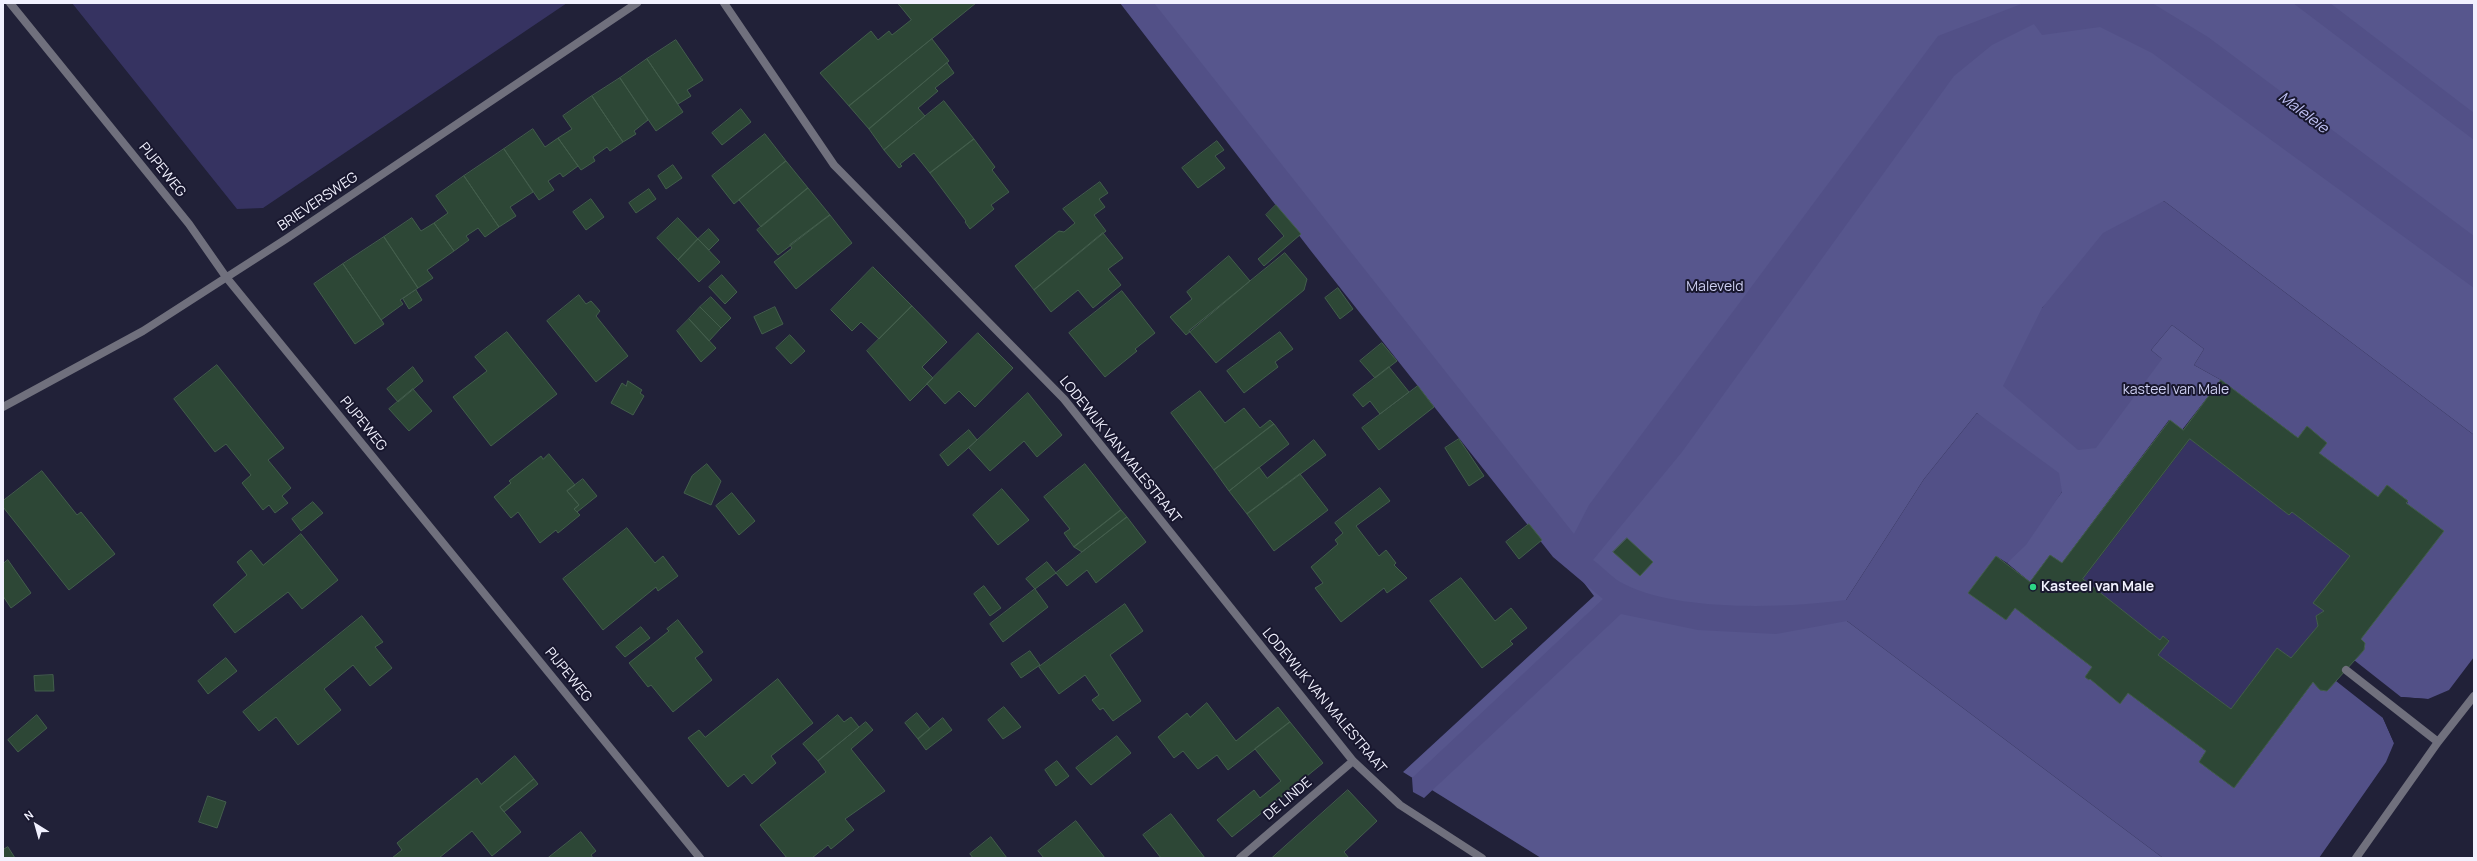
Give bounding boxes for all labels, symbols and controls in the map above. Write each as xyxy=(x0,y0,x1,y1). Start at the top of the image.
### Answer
water label: Maleleie xyxy=(2275,88,2331,138)
street label: PIJPEWEG xyxy=(135,139,189,201)
street label: BRIEVERSWEG xyxy=(275,169,361,235)
park label: Maleveld xyxy=(1686,279,1744,295)
street label: LODEWIJK VAN MALESTRAAT xyxy=(1056,373,1184,527)
park label: kasteel van Male xyxy=(2123,382,2229,398)
street label: PIJPEWEG xyxy=(336,393,390,455)
place label: Kasteel van Male xyxy=(2041,579,2154,595)
marker: Kasteel van Male xyxy=(2028,582,2038,592)
street label: LODEWIJK VAN MALESTRAAT xyxy=(1258,625,1390,777)
street label: PIJPEWEG xyxy=(541,644,595,706)
street label: DE LINDE xyxy=(1261,774,1315,824)
north arrow xyxy=(16,805,56,845)
text: N xyxy=(21,807,36,823)

